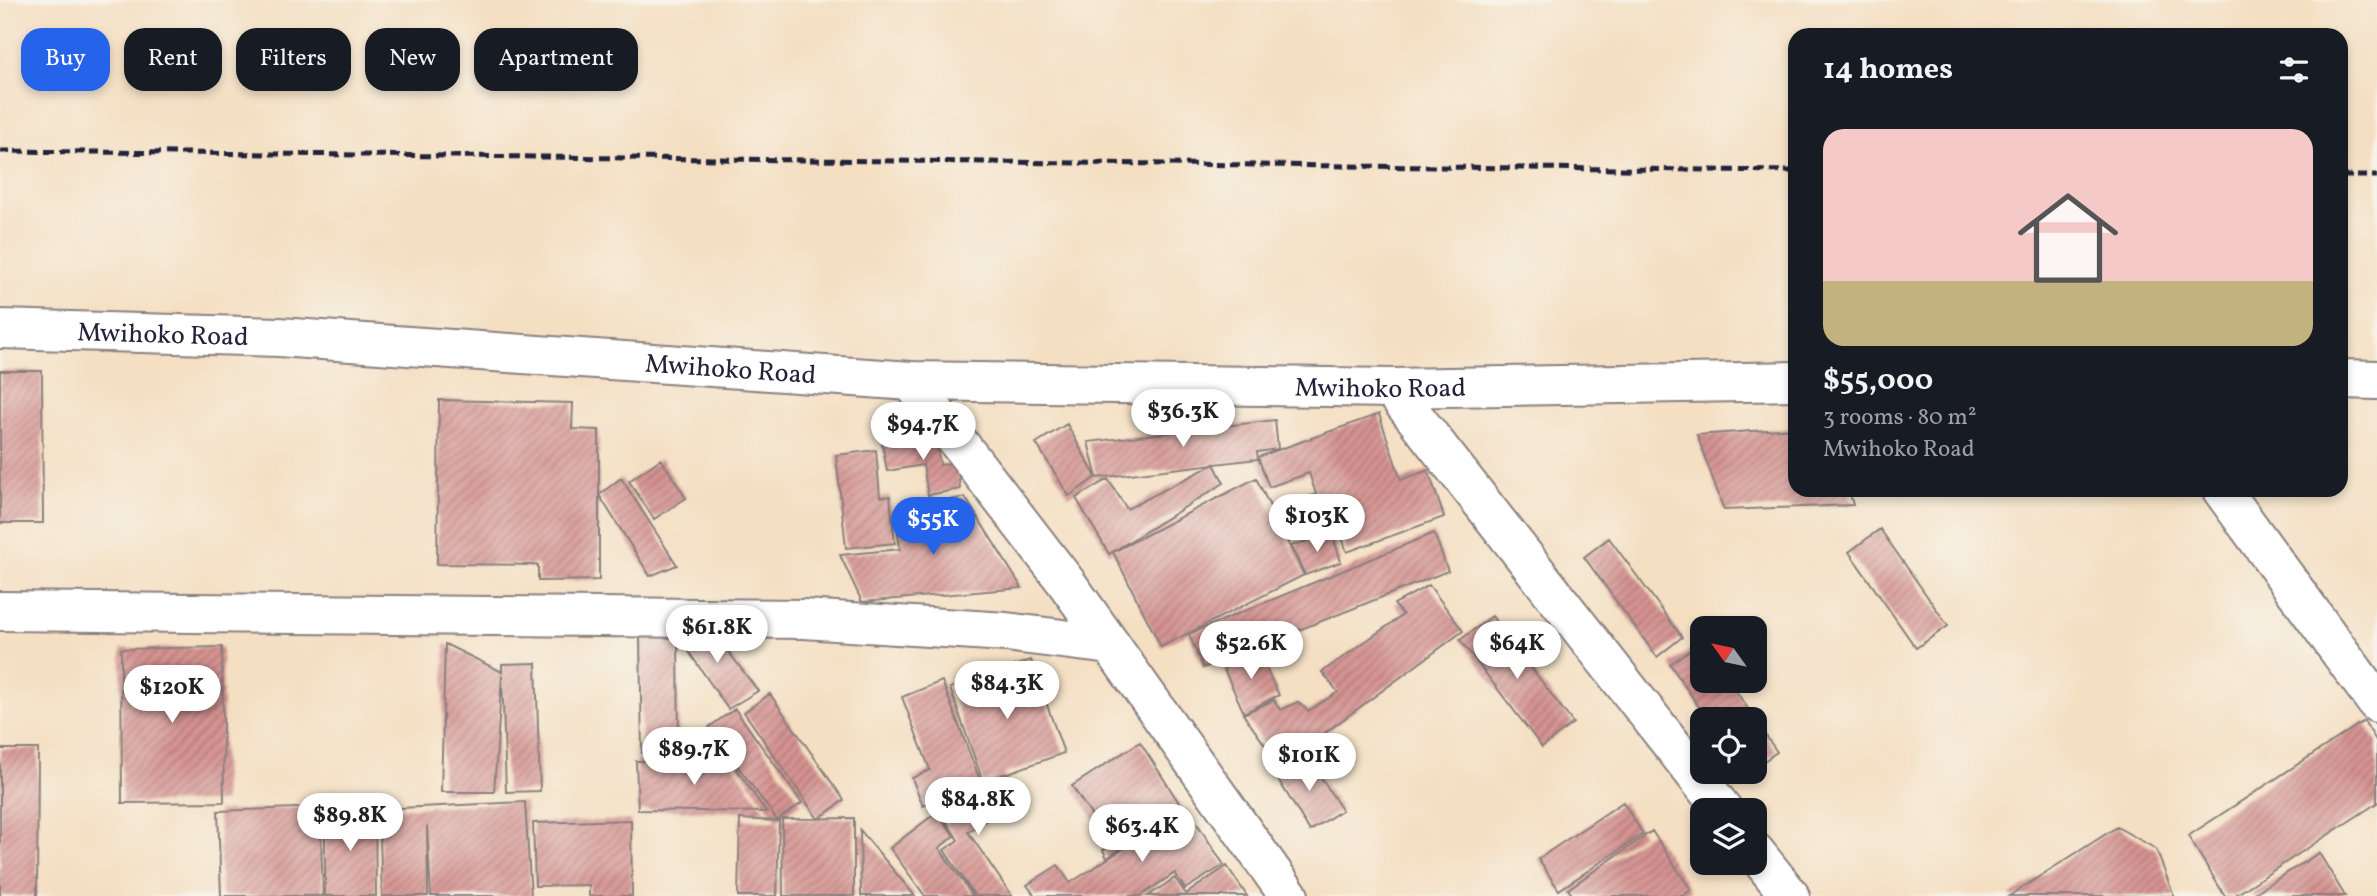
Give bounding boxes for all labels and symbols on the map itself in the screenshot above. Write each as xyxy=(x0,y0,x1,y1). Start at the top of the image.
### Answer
street label: Mwihoko Road xyxy=(77,315,249,356)
street label: Mwihoko Road xyxy=(644,347,817,394)
street label: Mwihoko Road xyxy=(1294,371,1466,408)
pin: $36.3K xyxy=(1126,390,1240,449)
pin: $94.7K xyxy=(866,402,980,462)
pin: $103K xyxy=(1268,494,1366,554)
pin: $55K xyxy=(892,498,974,557)
pin: $61.8K xyxy=(660,606,774,665)
north arrow xyxy=(1690,616,1768,693)
pin: $52.6K xyxy=(1194,622,1308,681)
pin: $64K xyxy=(1476,622,1558,681)
pin: $84.3K xyxy=(950,662,1064,721)
pin: $120K xyxy=(123,666,221,725)
pin: $89.7K xyxy=(637,728,751,787)
pin: $101K xyxy=(1260,734,1358,793)
pin: $84.8K xyxy=(921,778,1035,837)
pin: $89.8K xyxy=(293,794,407,853)
pin: $63.4K xyxy=(1085,804,1199,864)

